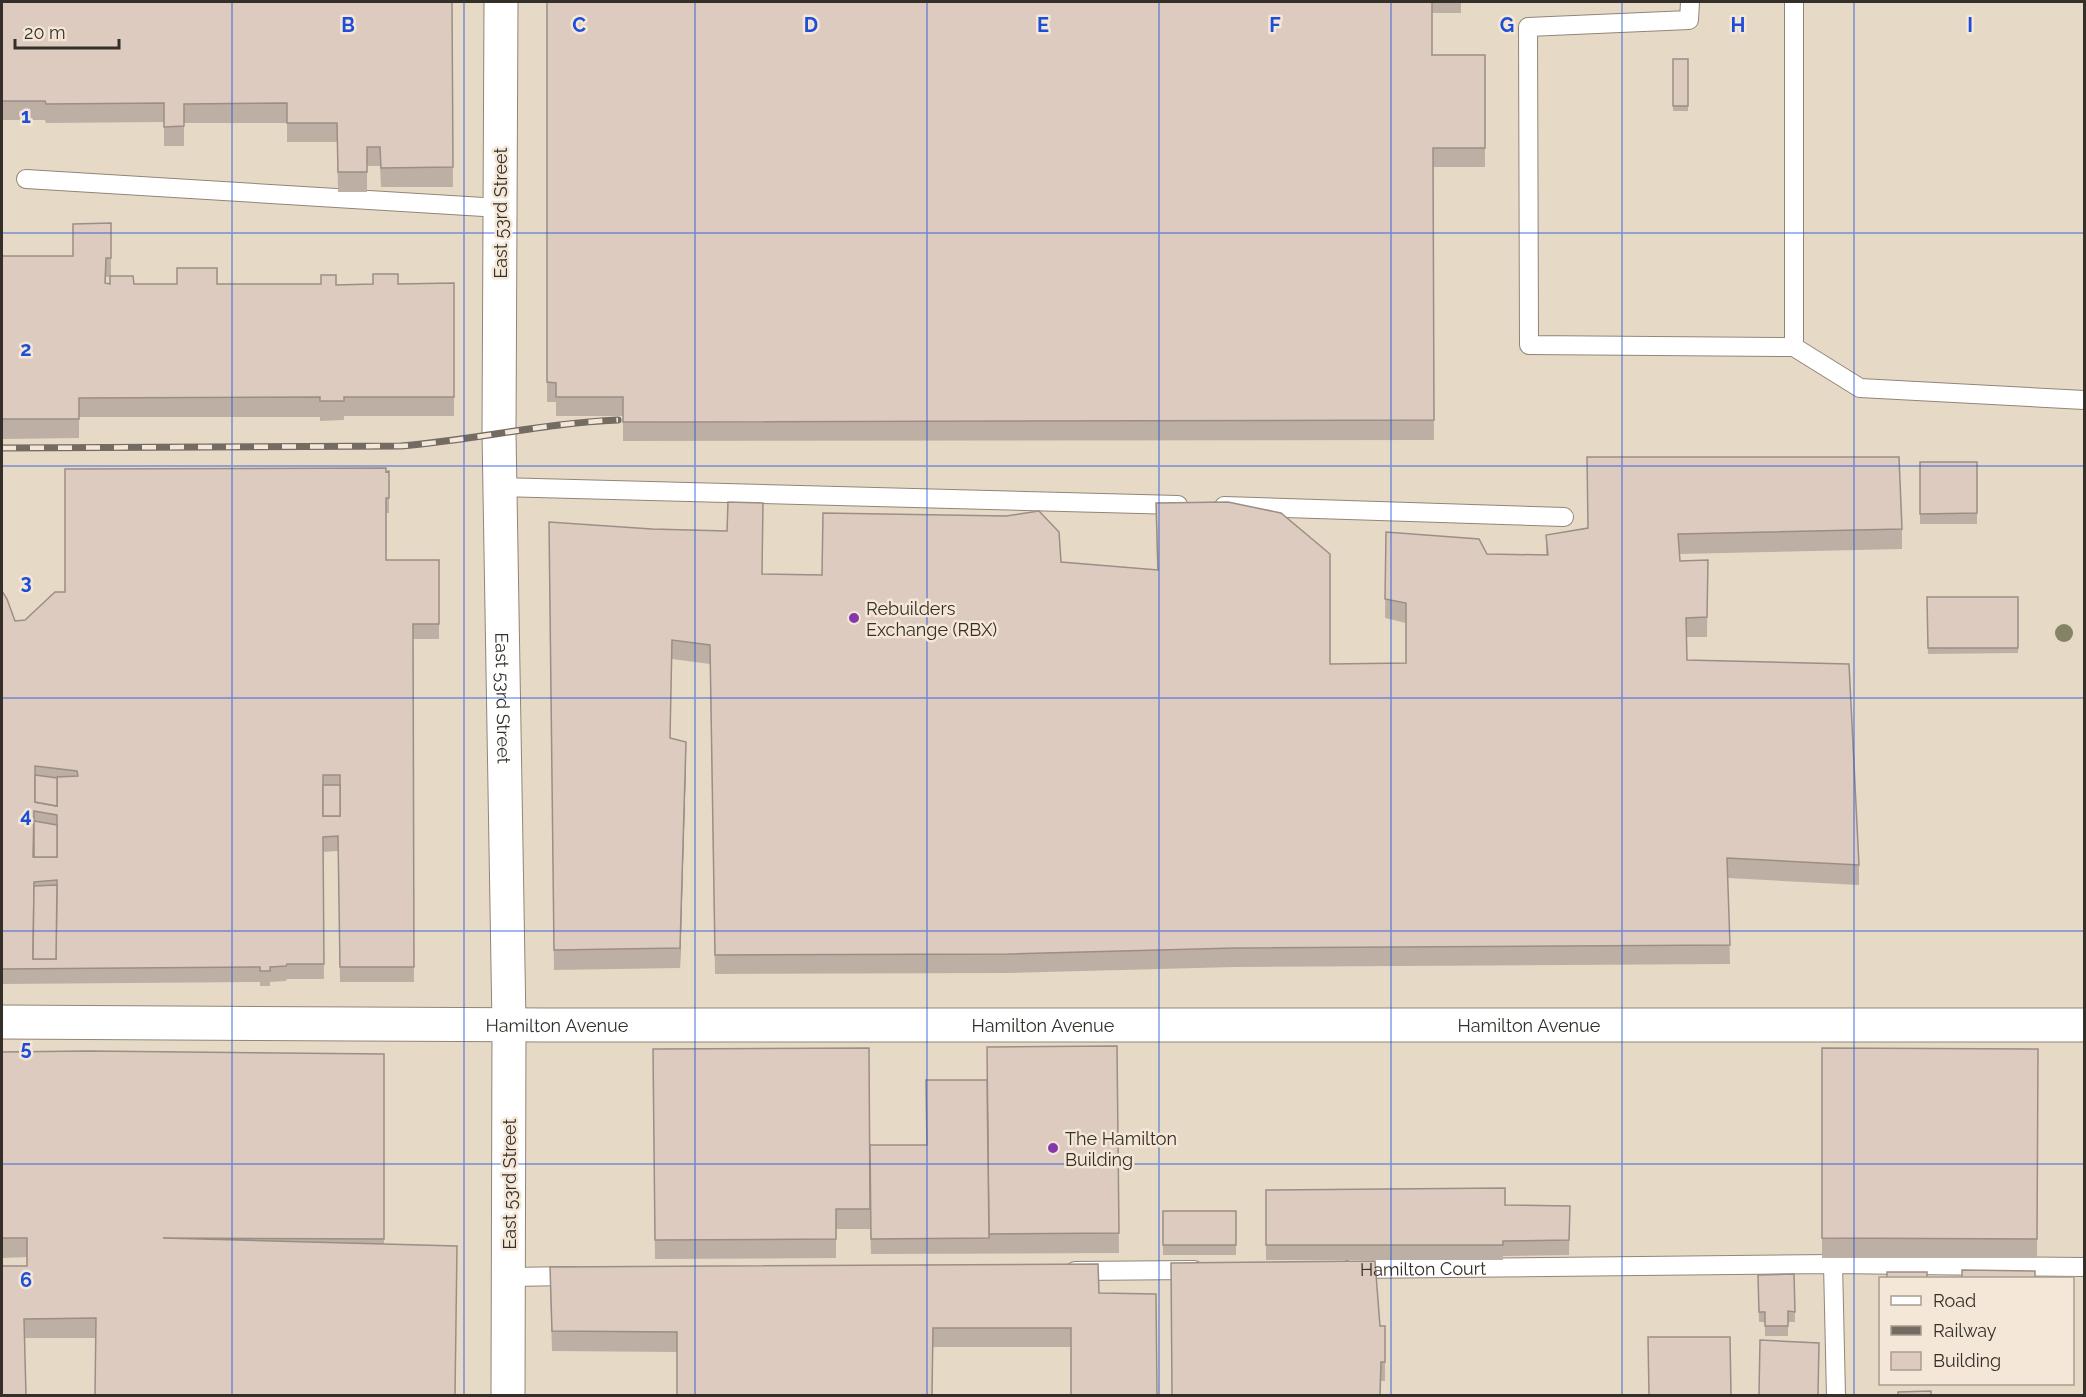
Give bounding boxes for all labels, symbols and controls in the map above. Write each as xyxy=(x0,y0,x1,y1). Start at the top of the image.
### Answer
scale bar xyxy=(15,12,118,50)
text: B xyxy=(341,13,355,37)
text: C xyxy=(572,13,586,37)
text: D xyxy=(804,13,818,37)
text: E xyxy=(1037,13,1049,37)
text: F xyxy=(1269,13,1281,37)
text: G xyxy=(1500,13,1514,37)
text: H xyxy=(1731,13,1745,37)
text: I xyxy=(1967,13,1973,37)
text: 20 m xyxy=(24,22,66,43)
text: 1 xyxy=(21,104,31,128)
street label: East 53rd Street xyxy=(490,147,511,279)
text: 2 xyxy=(20,337,32,361)
text: 3 xyxy=(20,570,32,594)
place label: Rebuilders Exchange (RBX) xyxy=(866,598,997,640)
marker: Rebuilders Exchange (RBX) xyxy=(847,611,861,625)
street label: East 53rd Street xyxy=(492,632,515,764)
text: 4 xyxy=(20,803,32,827)
street label: Hamilton Avenue xyxy=(486,1014,629,1036)
street label: Hamilton Avenue xyxy=(972,1015,1115,1036)
street label: Hamilton Avenue xyxy=(1458,1015,1601,1036)
text: 5 xyxy=(20,1036,32,1060)
street label: East 53rd Street xyxy=(499,1118,520,1250)
place label: The Hamilton Building xyxy=(1065,1128,1177,1170)
marker: The Hamilton Building xyxy=(1046,1141,1060,1155)
street label: Hamilton Court xyxy=(1360,1257,1486,1279)
text: 6 xyxy=(20,1268,32,1292)
legend xyxy=(1879,1277,2074,1385)
text: Road xyxy=(1933,1290,1976,1311)
text: Railway xyxy=(1933,1320,1997,1341)
text: Building xyxy=(1933,1350,2001,1371)

